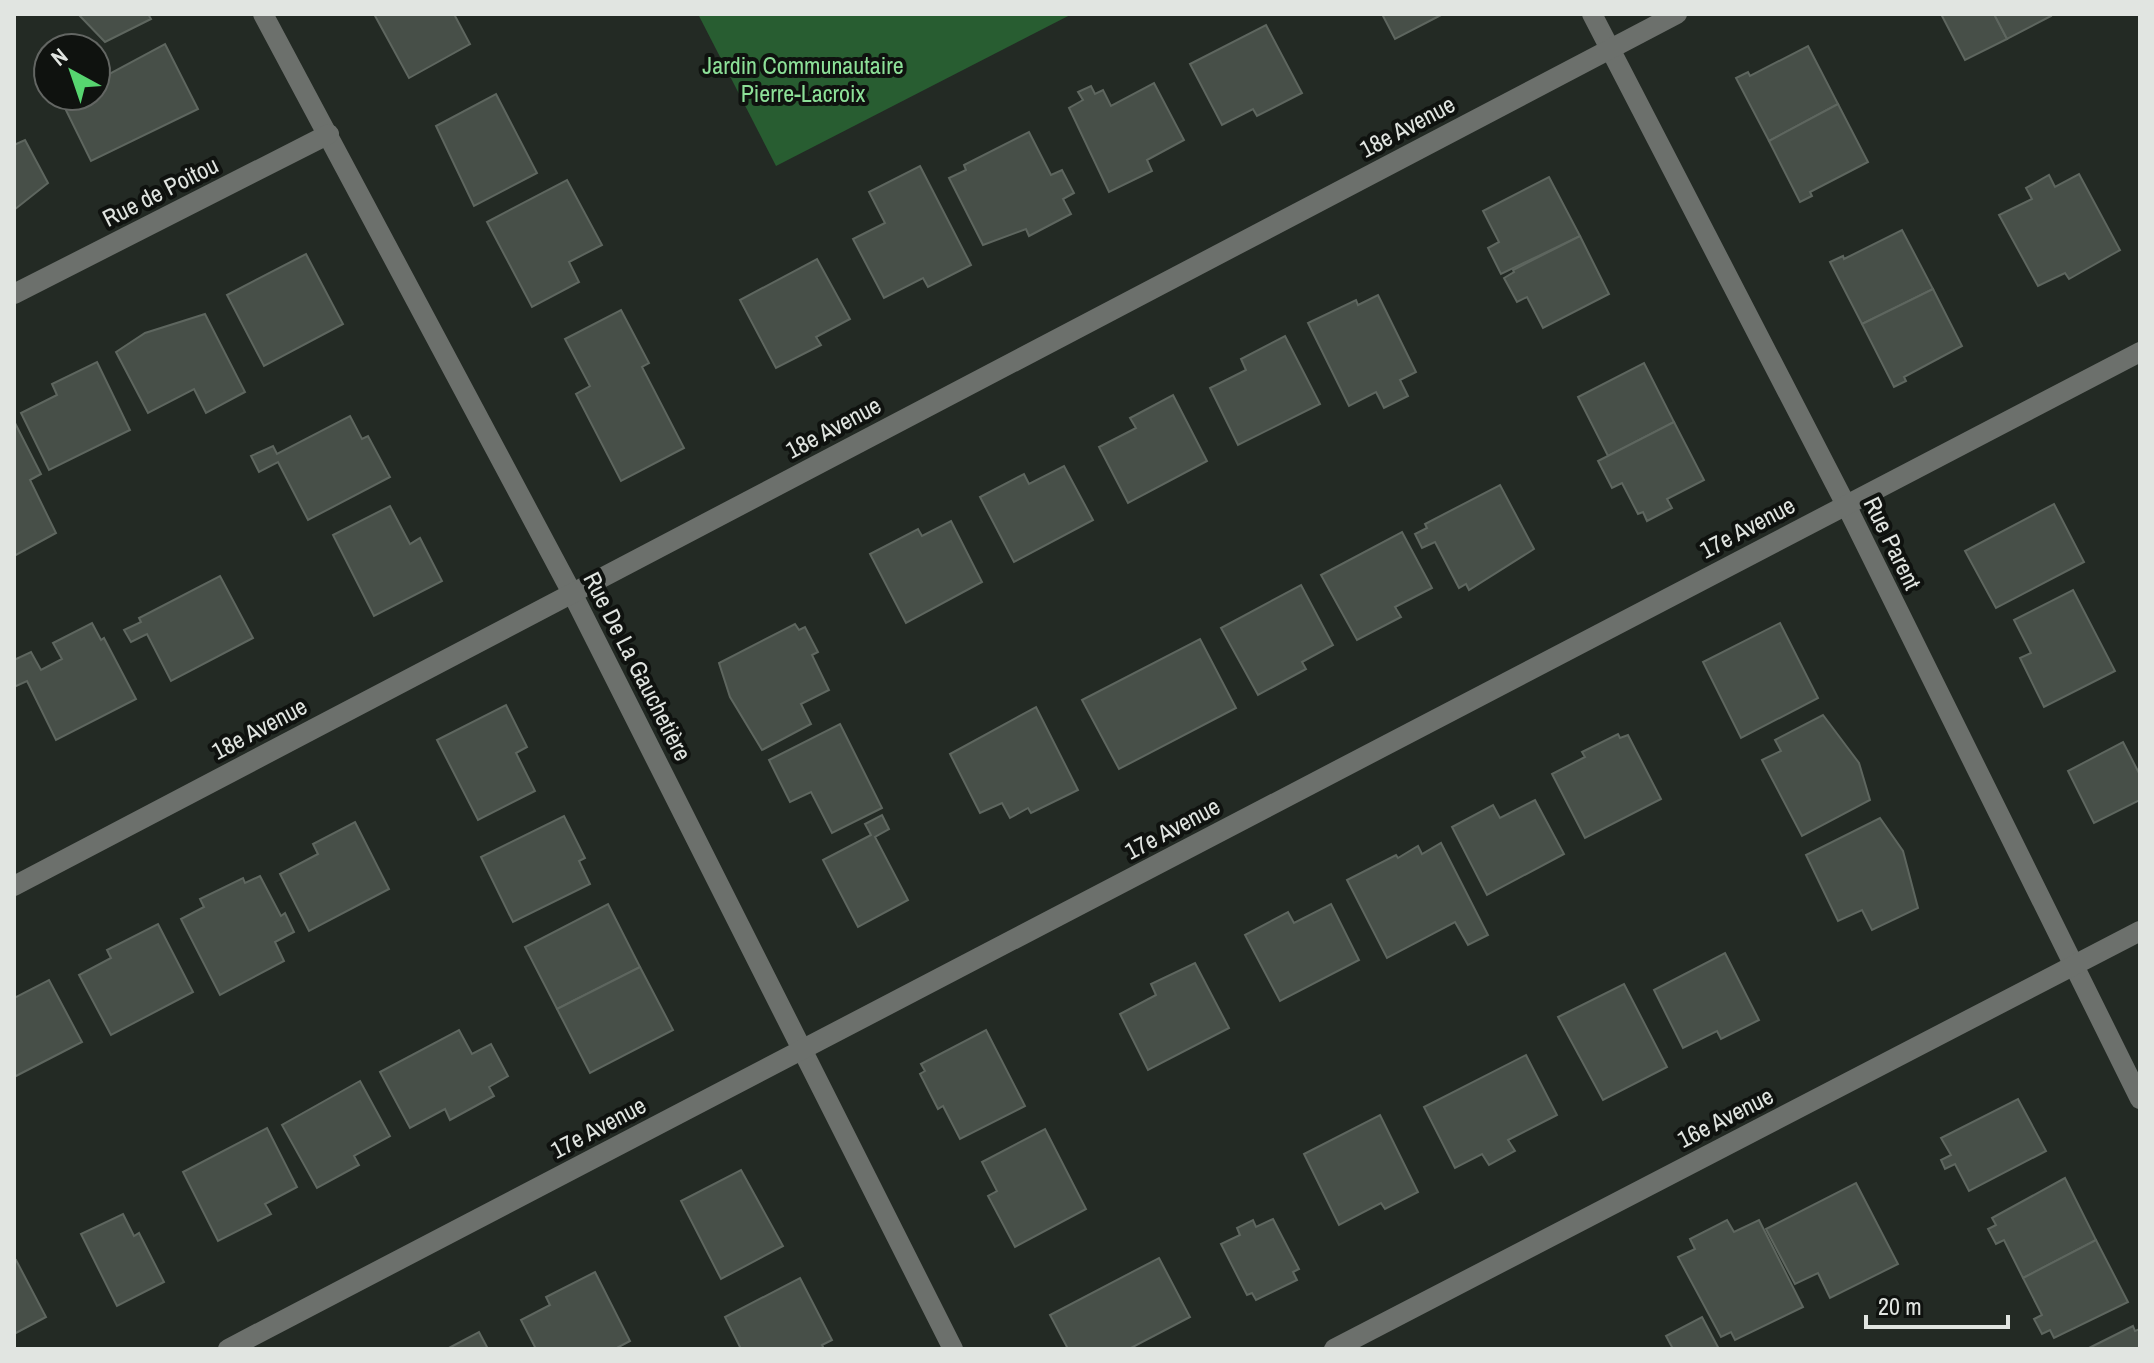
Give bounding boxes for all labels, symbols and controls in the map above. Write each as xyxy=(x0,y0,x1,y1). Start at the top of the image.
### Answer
north arrow xyxy=(32,32,112,112)
text: N xyxy=(45,41,74,72)
park label: Jardin Communautaire Pierre-Lacroix xyxy=(702,49,904,109)
street label: 18e Avenue xyxy=(1354,88,1460,164)
street label: Rue de Poitou xyxy=(97,148,223,234)
street label: 18e Avenue xyxy=(780,389,886,465)
street label: 17e Avenue xyxy=(1694,489,1800,565)
street label: Rue Parent xyxy=(1857,491,1929,595)
street label: Rue De La Gauchetière xyxy=(577,566,699,766)
street label: 18e Avenue xyxy=(206,690,312,766)
street label: 17e Avenue xyxy=(1119,790,1225,866)
street label: 16e Avenue xyxy=(1672,1079,1778,1155)
street label: 17e Avenue xyxy=(545,1089,651,1165)
scale bar xyxy=(1866,1279,2008,1329)
text: 20 m xyxy=(1878,1290,1922,1322)

